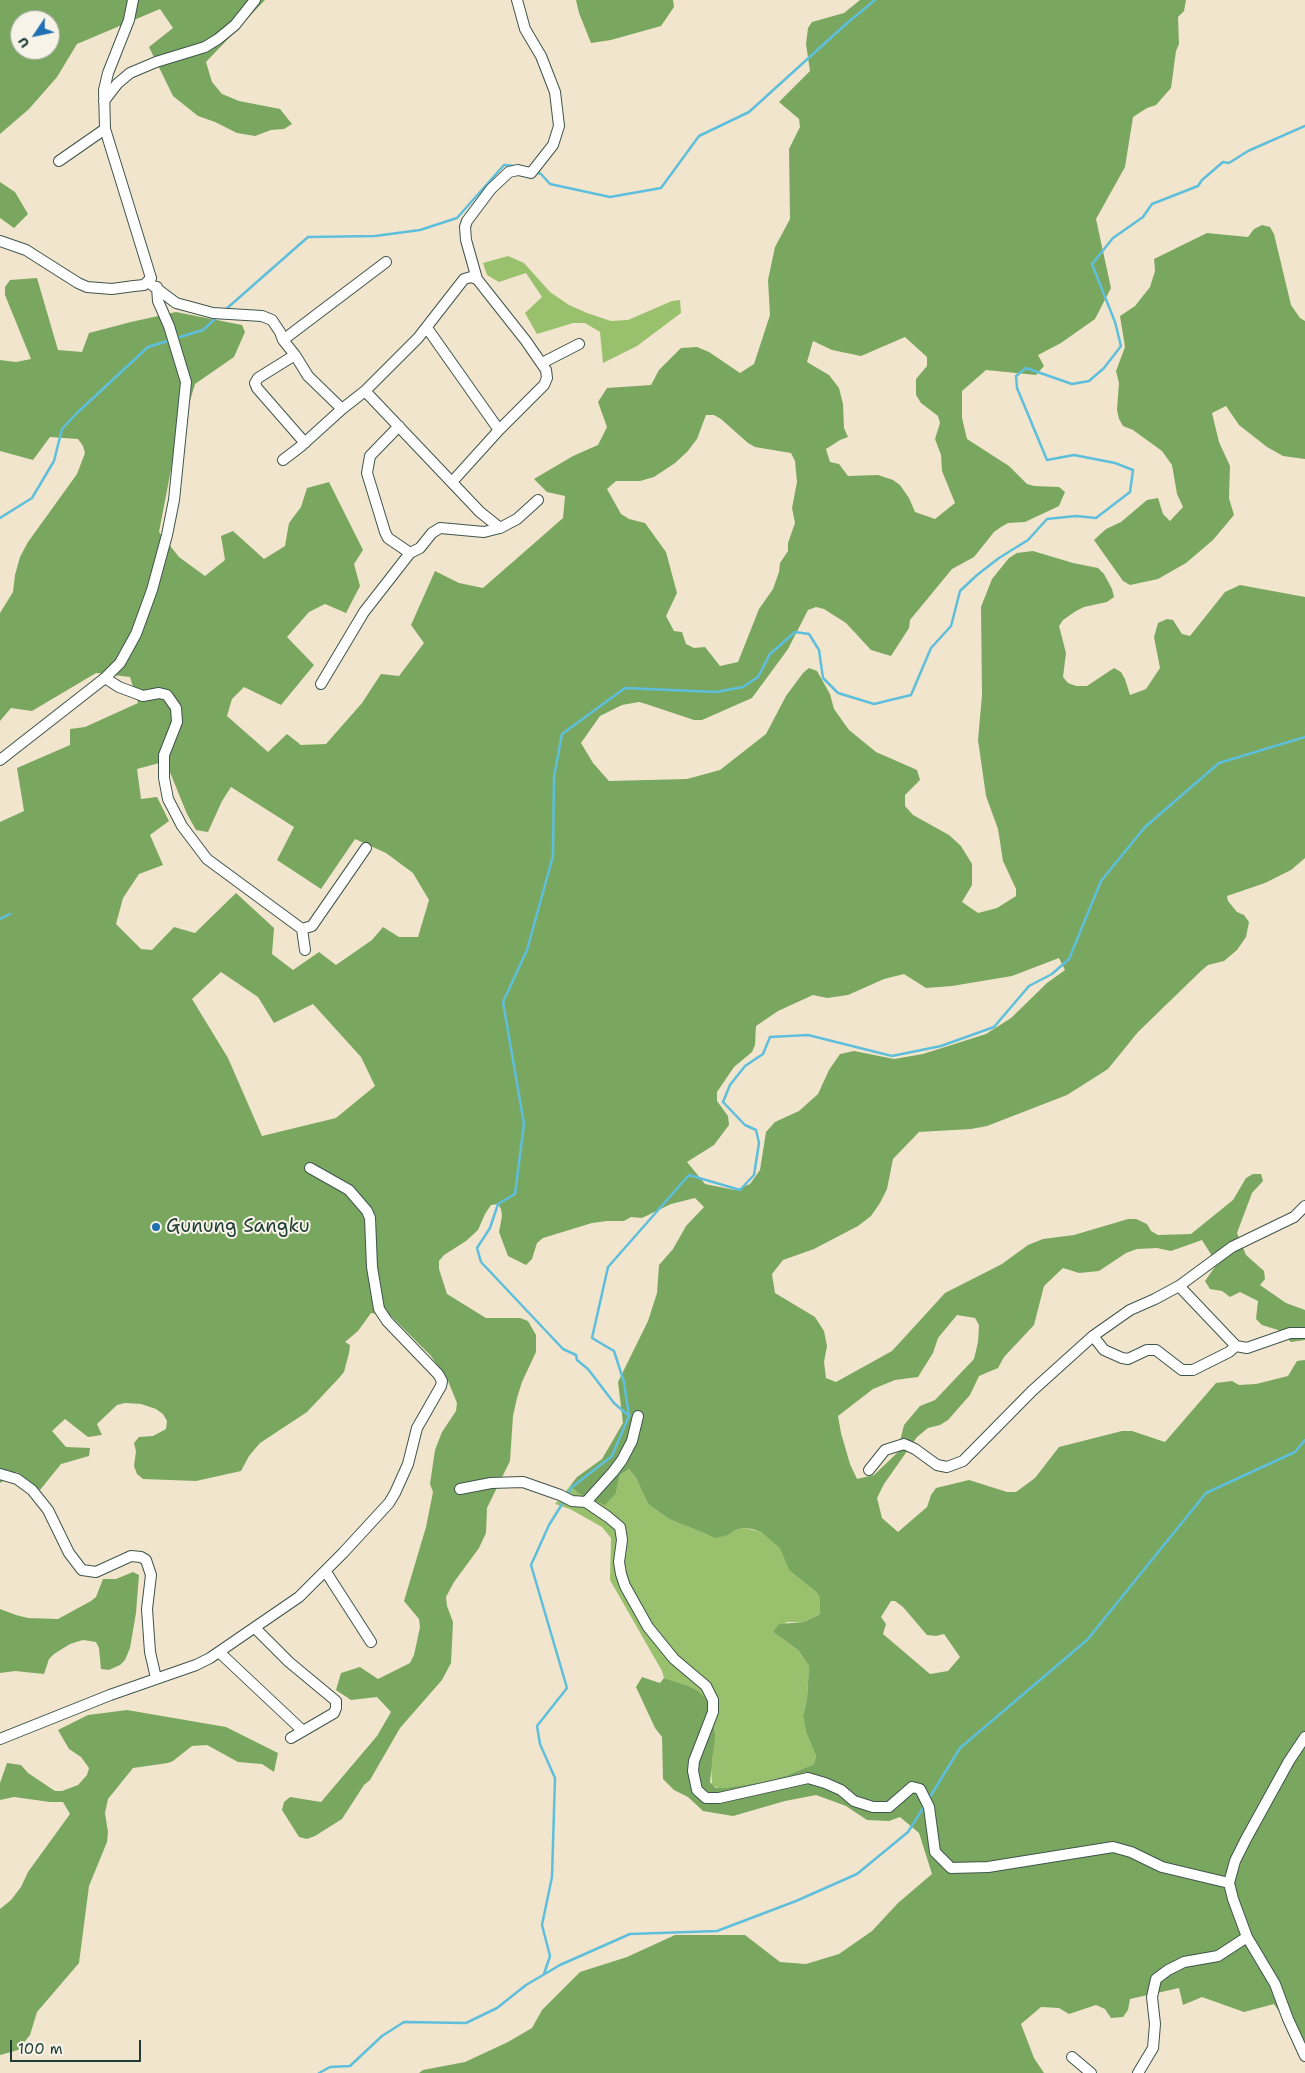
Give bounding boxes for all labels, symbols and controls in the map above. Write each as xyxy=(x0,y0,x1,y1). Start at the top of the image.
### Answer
north arrow xyxy=(10,10,60,60)
text: U xyxy=(13,34,34,52)
place label: Gunung Sangku xyxy=(166,1216,310,1238)
marker: Gunung Sangku xyxy=(150,1221,162,1233)
scale bar xyxy=(12,2030,144,2062)
text: 100 m xyxy=(18,2039,63,2059)

